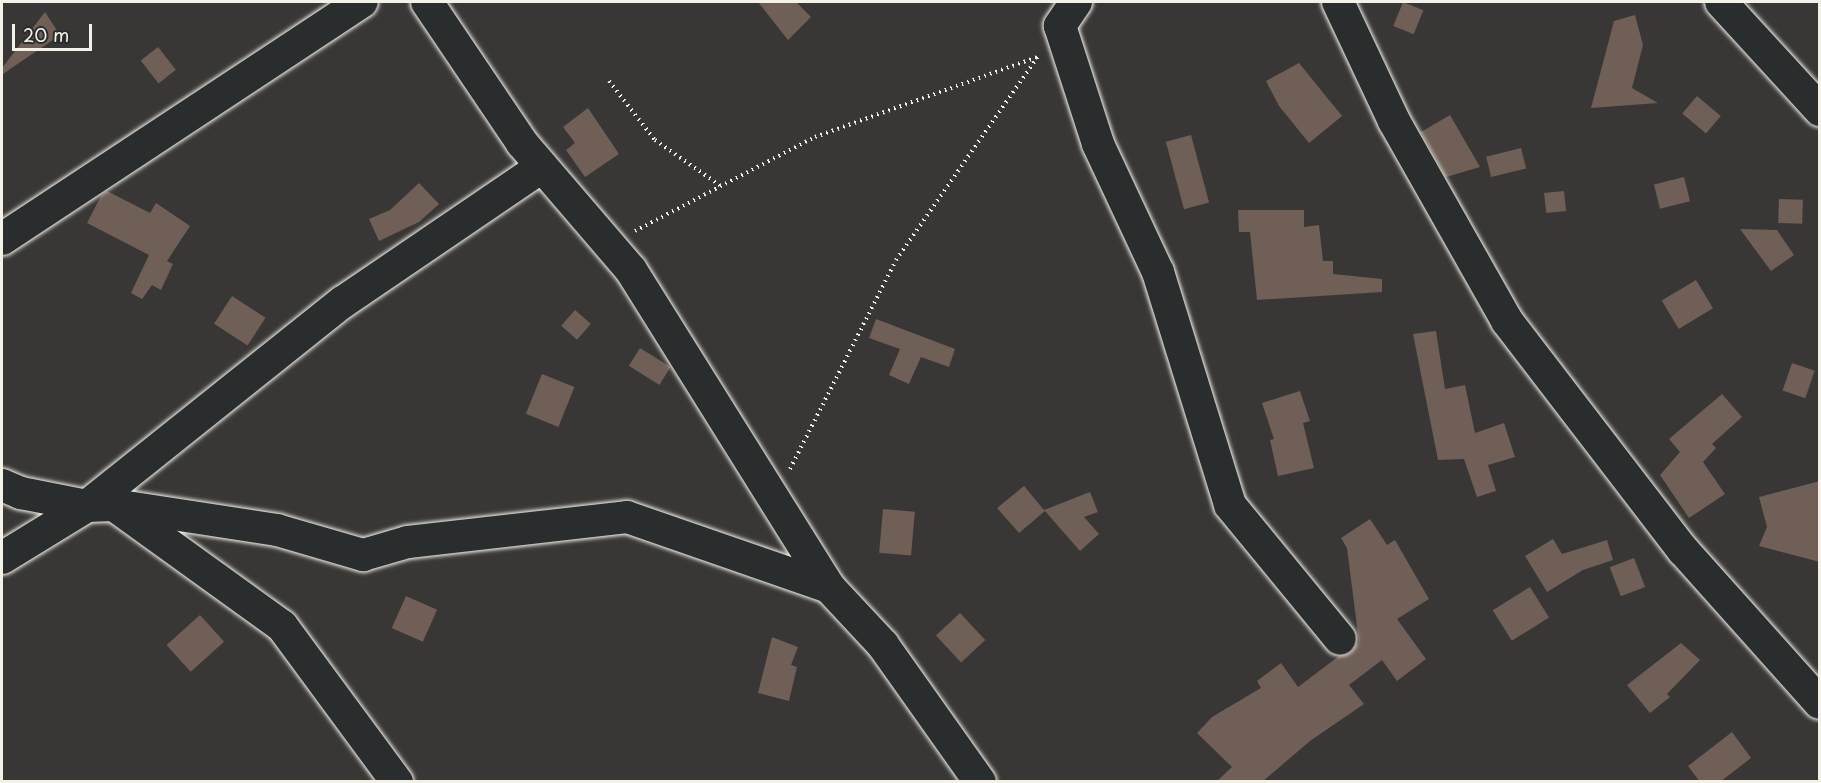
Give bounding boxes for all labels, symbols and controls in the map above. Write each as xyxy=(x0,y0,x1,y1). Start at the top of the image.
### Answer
scale bar xyxy=(15,12,94,50)
text: 20 m xyxy=(23,21,69,48)

